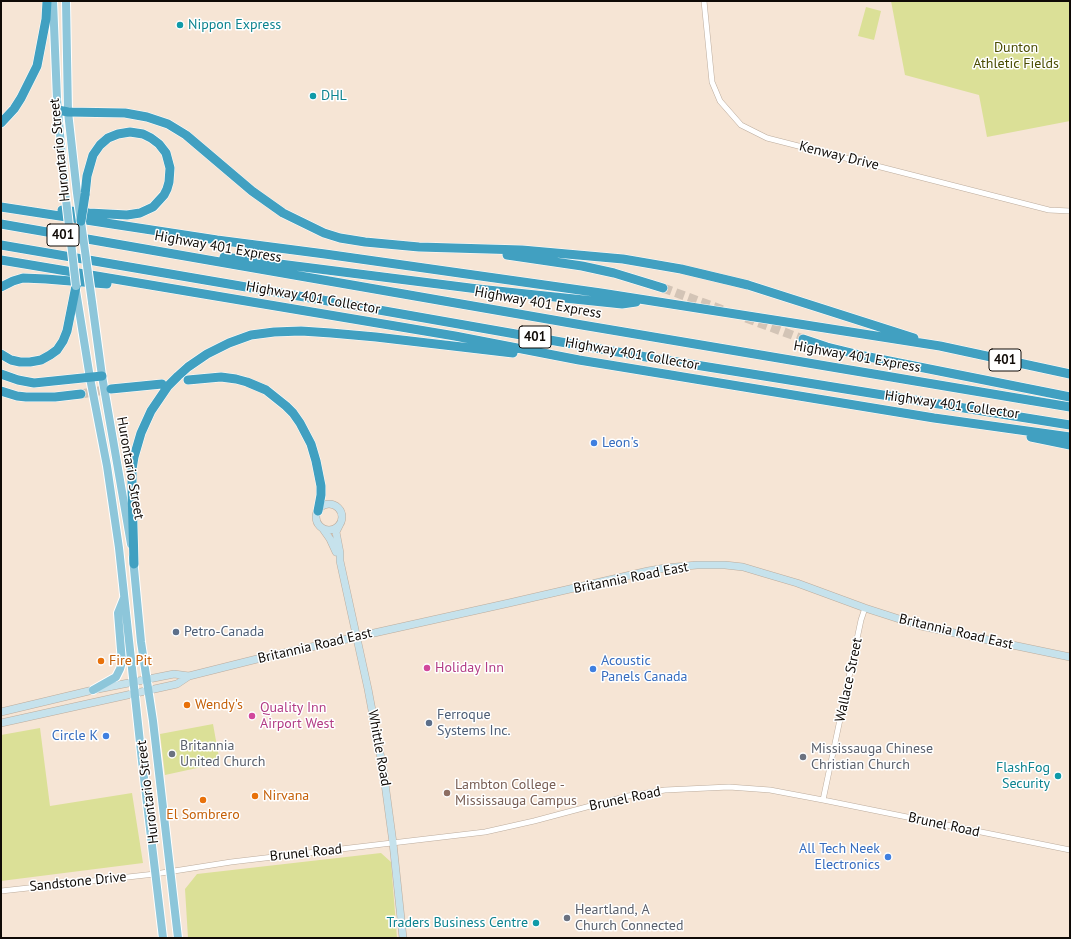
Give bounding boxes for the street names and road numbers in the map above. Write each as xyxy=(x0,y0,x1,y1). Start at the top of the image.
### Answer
street label: Hurontario Street xyxy=(46,97,74,203)
street label: Kenway Drive xyxy=(797,138,881,174)
road number: 401 xyxy=(47,224,79,246)
street label: Highway 401 Express xyxy=(153,228,283,266)
street label: Highway 401 Collector xyxy=(245,278,381,318)
street label: Highway 401 Express xyxy=(473,284,603,322)
road number: 401 xyxy=(519,326,551,348)
street label: Highway 401 Collector xyxy=(564,334,700,374)
street label: Highway 401 Express xyxy=(792,338,922,376)
road number: 401 xyxy=(989,349,1021,371)
street label: Highway 401 Collector xyxy=(884,387,1020,423)
street label: Hurontario Street xyxy=(113,415,147,521)
street label: Britannia Road East xyxy=(572,559,690,597)
street label: Britannia Road East xyxy=(897,611,1015,653)
street label: Britannia Road East xyxy=(256,625,374,667)
street label: Wallace Street xyxy=(832,636,866,724)
street label: Whittle Road xyxy=(364,709,394,787)
street label: Hurontario Street xyxy=(133,739,163,845)
street label: Brunel Road xyxy=(588,783,662,815)
street label: Brunel Road xyxy=(907,809,981,841)
street label: Brunel Road xyxy=(269,841,343,865)
street label: Sandstone Drive xyxy=(29,869,127,895)

